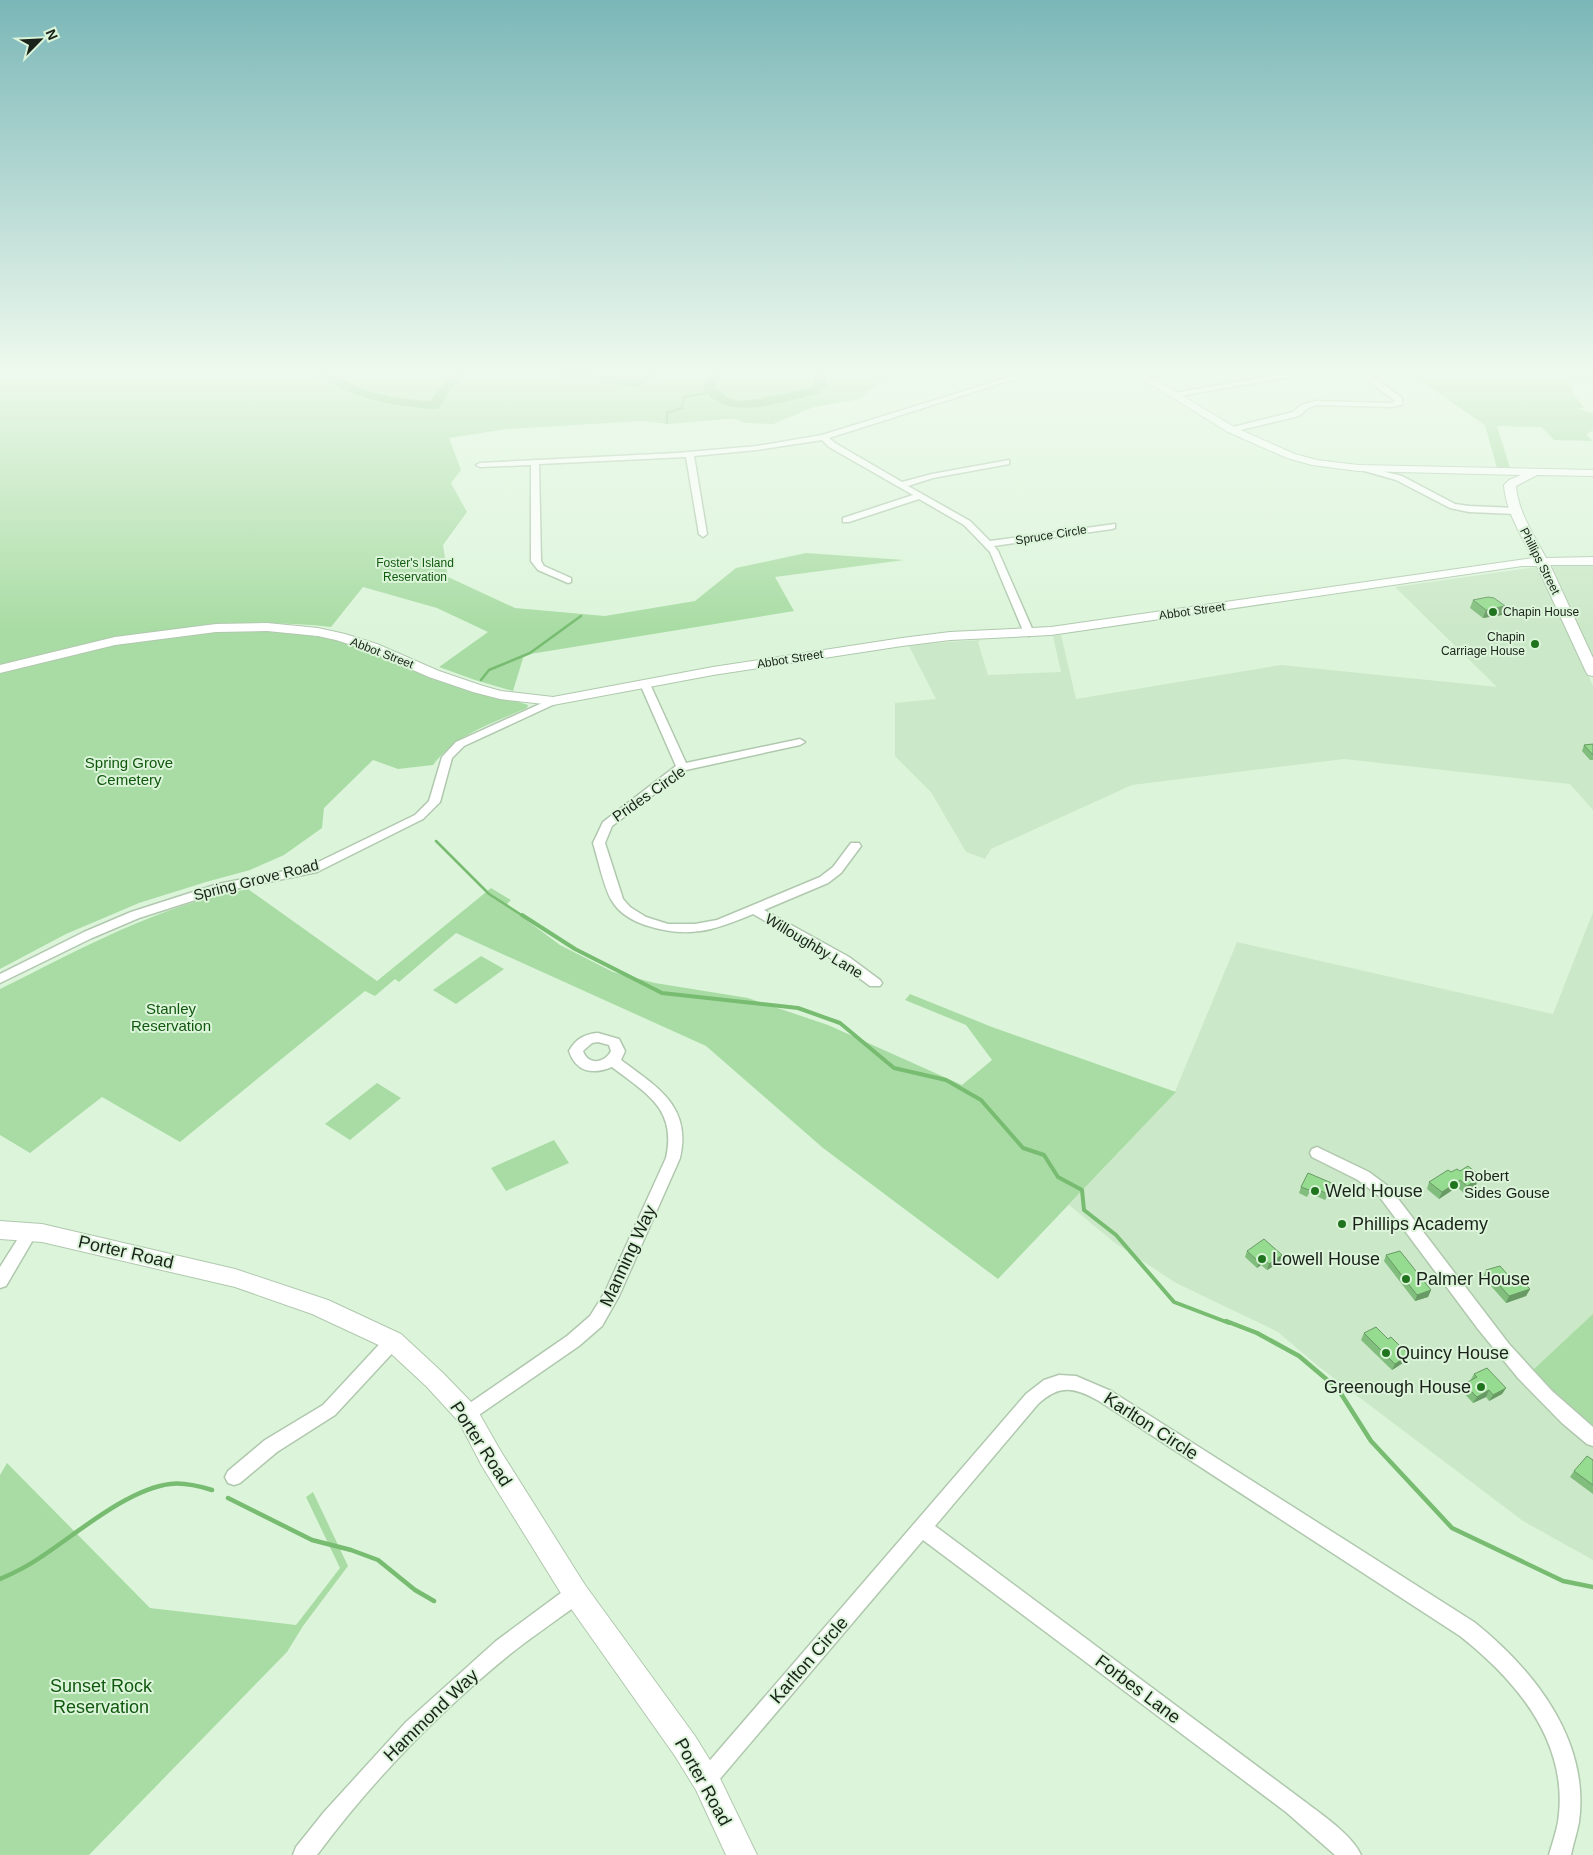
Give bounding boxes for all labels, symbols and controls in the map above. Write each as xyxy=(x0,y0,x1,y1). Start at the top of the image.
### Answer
north arrow xyxy=(15,15,65,65)
text: N xyxy=(43,27,61,43)
street label: Spruce Circle xyxy=(1014,522,1088,548)
street label: Phillips Street xyxy=(1517,525,1563,597)
park label: Foster's Island Reservation xyxy=(376,556,454,584)
street label: Abbot Street xyxy=(1158,599,1227,623)
place label: Chapin House xyxy=(1503,605,1579,619)
marker: Chapin House xyxy=(1487,606,1499,618)
place label: Chapin Carriage House xyxy=(1441,630,1525,658)
street label: Abbot Street xyxy=(348,635,416,672)
marker: Chapin Carriage House xyxy=(1529,638,1541,650)
street label: Abbot Street xyxy=(756,647,825,671)
park label: Spring Grove Cemetery xyxy=(85,754,173,788)
street label: Prides Circle xyxy=(609,762,688,825)
street label: Spring Grove Road xyxy=(192,856,320,903)
street label: Willoughby Lane xyxy=(762,910,866,981)
park label: Stanley Reservation xyxy=(131,1000,211,1034)
place label: Robert Sides Gouse xyxy=(1464,1167,1550,1201)
marker: Robert Sides Gouse xyxy=(1448,1179,1460,1191)
place label: Weld House xyxy=(1325,1181,1423,1201)
marker: Weld House xyxy=(1309,1185,1321,1197)
street label: Manning Way xyxy=(596,1202,660,1310)
place label: Phillips Academy xyxy=(1352,1214,1488,1234)
marker: Phillips Academy xyxy=(1336,1218,1348,1230)
street label: Porter Road xyxy=(76,1231,176,1273)
place label: Lowell House xyxy=(1272,1249,1380,1269)
marker: Lowell House xyxy=(1256,1253,1268,1265)
place label: Palmer House xyxy=(1416,1269,1530,1289)
marker: Palmer House xyxy=(1400,1273,1412,1285)
place label: Quincy House xyxy=(1396,1343,1509,1363)
marker: Quincy House xyxy=(1380,1347,1392,1359)
place label: Greenough House xyxy=(1324,1377,1471,1397)
marker: Greenough House xyxy=(1475,1381,1487,1393)
street label: Karlton Circle xyxy=(1100,1388,1202,1464)
street label: Porter Road xyxy=(446,1398,516,1490)
street label: Karlton Circle xyxy=(766,1613,852,1707)
street label: Forbes Lane xyxy=(1092,1651,1184,1727)
street label: Hammond Way xyxy=(380,1665,482,1765)
park label: Sunset Rock Reservation xyxy=(50,1676,153,1717)
street label: Porter Road xyxy=(671,1735,735,1829)

